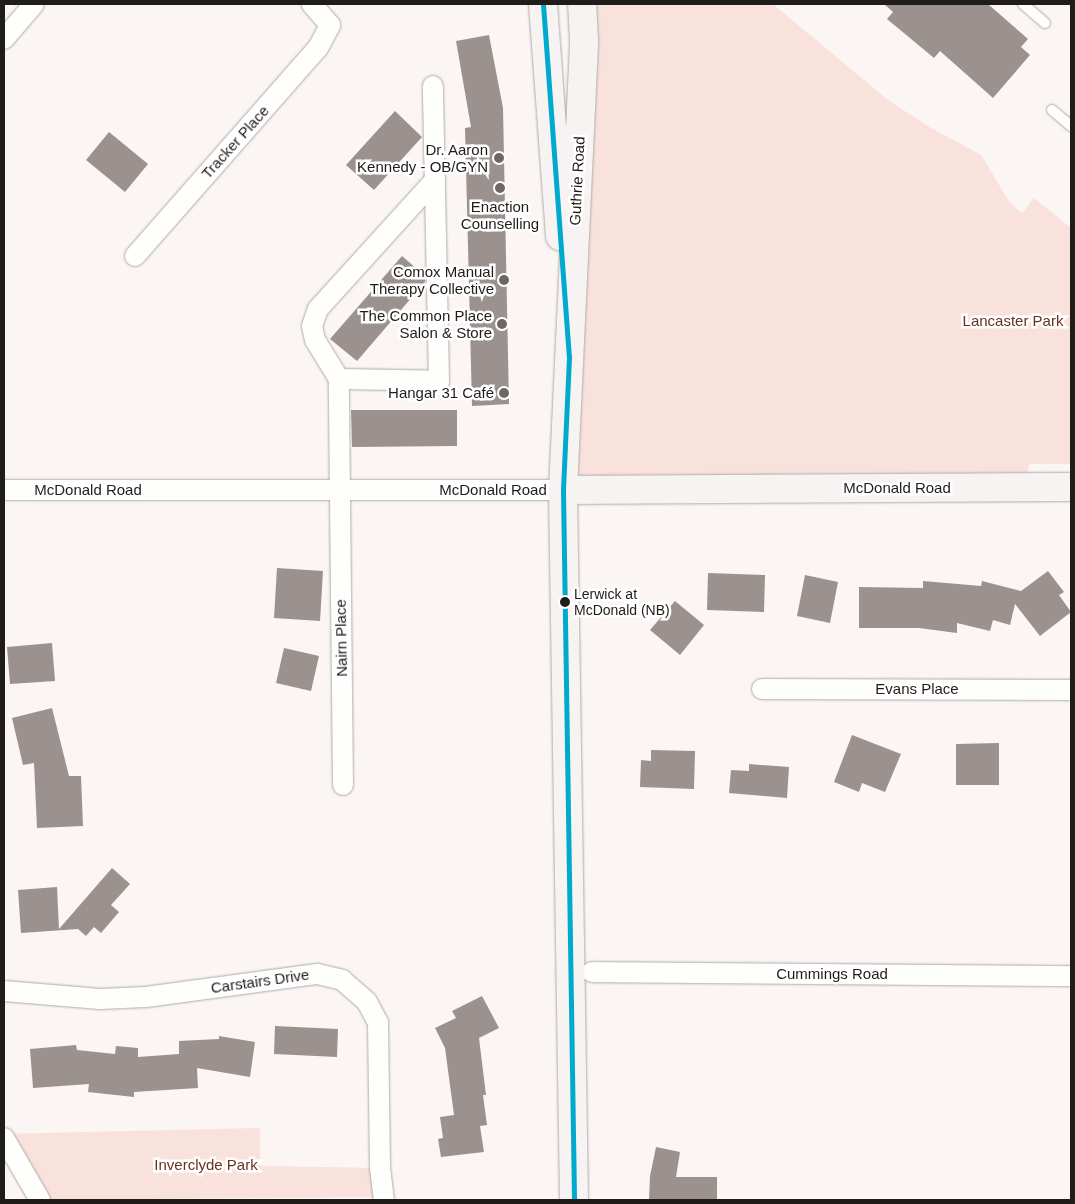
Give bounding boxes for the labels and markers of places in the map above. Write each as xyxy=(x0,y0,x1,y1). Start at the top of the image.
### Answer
place label: Dr. Aaron Kennedy - OB/GYN xyxy=(357,140,488,175)
marker: Dr. Aaron Kennedy - OB/GYN xyxy=(492,151,506,165)
marker: Enaction Counselling xyxy=(493,181,507,195)
place label: Enaction Counselling xyxy=(461,197,539,232)
place label: Comox Manual Therapy Collective xyxy=(370,262,494,297)
marker: Comox Manual Therapy Collective xyxy=(498,274,510,286)
place label: The Common Place Salon & Store xyxy=(359,306,492,341)
marker: The Common Place Salon & Store xyxy=(496,318,508,330)
place label: Hangar 31 Café xyxy=(388,384,494,402)
marker: Hangar 31 Café xyxy=(498,387,510,399)
place label: Lerwick at McDonald (NB) xyxy=(574,586,670,618)
marker: Lerwick at McDonald (NB) xyxy=(560,597,570,607)

